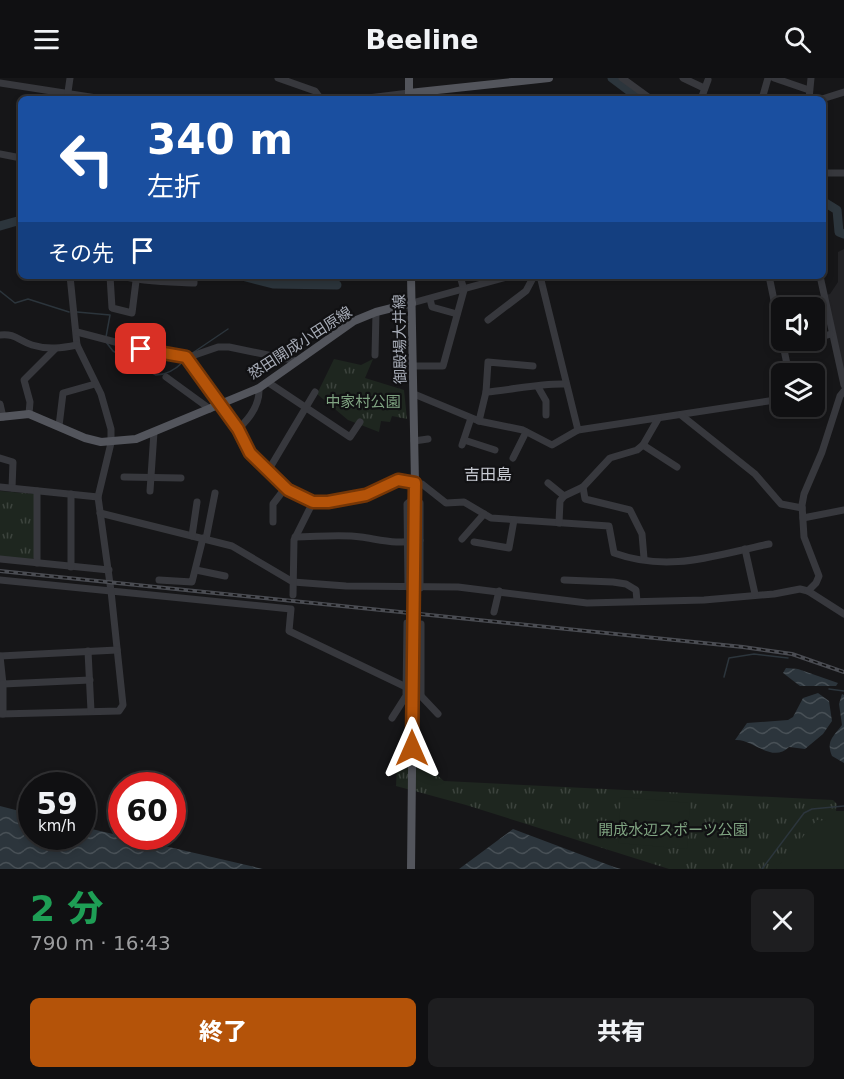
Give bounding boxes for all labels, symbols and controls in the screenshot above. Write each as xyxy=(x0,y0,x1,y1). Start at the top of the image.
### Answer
icon: menu xyxy=(30,23,63,56)
icon: search xyxy=(781,23,814,56)
text: Beeline xyxy=(365,24,479,55)
text: 340 m xyxy=(147,115,293,164)
icon: left xyxy=(48,120,126,198)
text: 左折 xyxy=(147,171,201,202)
icon: arrive xyxy=(126,234,159,267)
text: その先 xyxy=(48,241,114,266)
street label: 御殿場大井線 xyxy=(390,294,410,384)
map controls xyxy=(771,297,825,417)
button: sound xyxy=(771,297,825,351)
street label: 怒田開成小田原線 xyxy=(245,303,355,383)
pin xyxy=(115,323,166,374)
icon: arrive xyxy=(124,332,157,365)
button: layers xyxy=(771,363,825,417)
park label: 中家村公園 xyxy=(325,393,401,411)
district label: 吉田島 xyxy=(464,465,512,484)
position arrow xyxy=(380,716,444,780)
speed limit sign: 60 xyxy=(108,772,186,850)
text: 59 xyxy=(36,786,78,821)
text: km/h xyxy=(38,817,76,835)
park label: 開成水辺スポーツ公園 xyxy=(598,821,748,839)
text: 2 分 xyxy=(30,888,104,929)
button: close xyxy=(751,889,814,952)
text: 790 m · 16:43 xyxy=(30,931,171,955)
button: 終了 xyxy=(30,998,416,1067)
button: 共有 xyxy=(428,998,814,1067)

